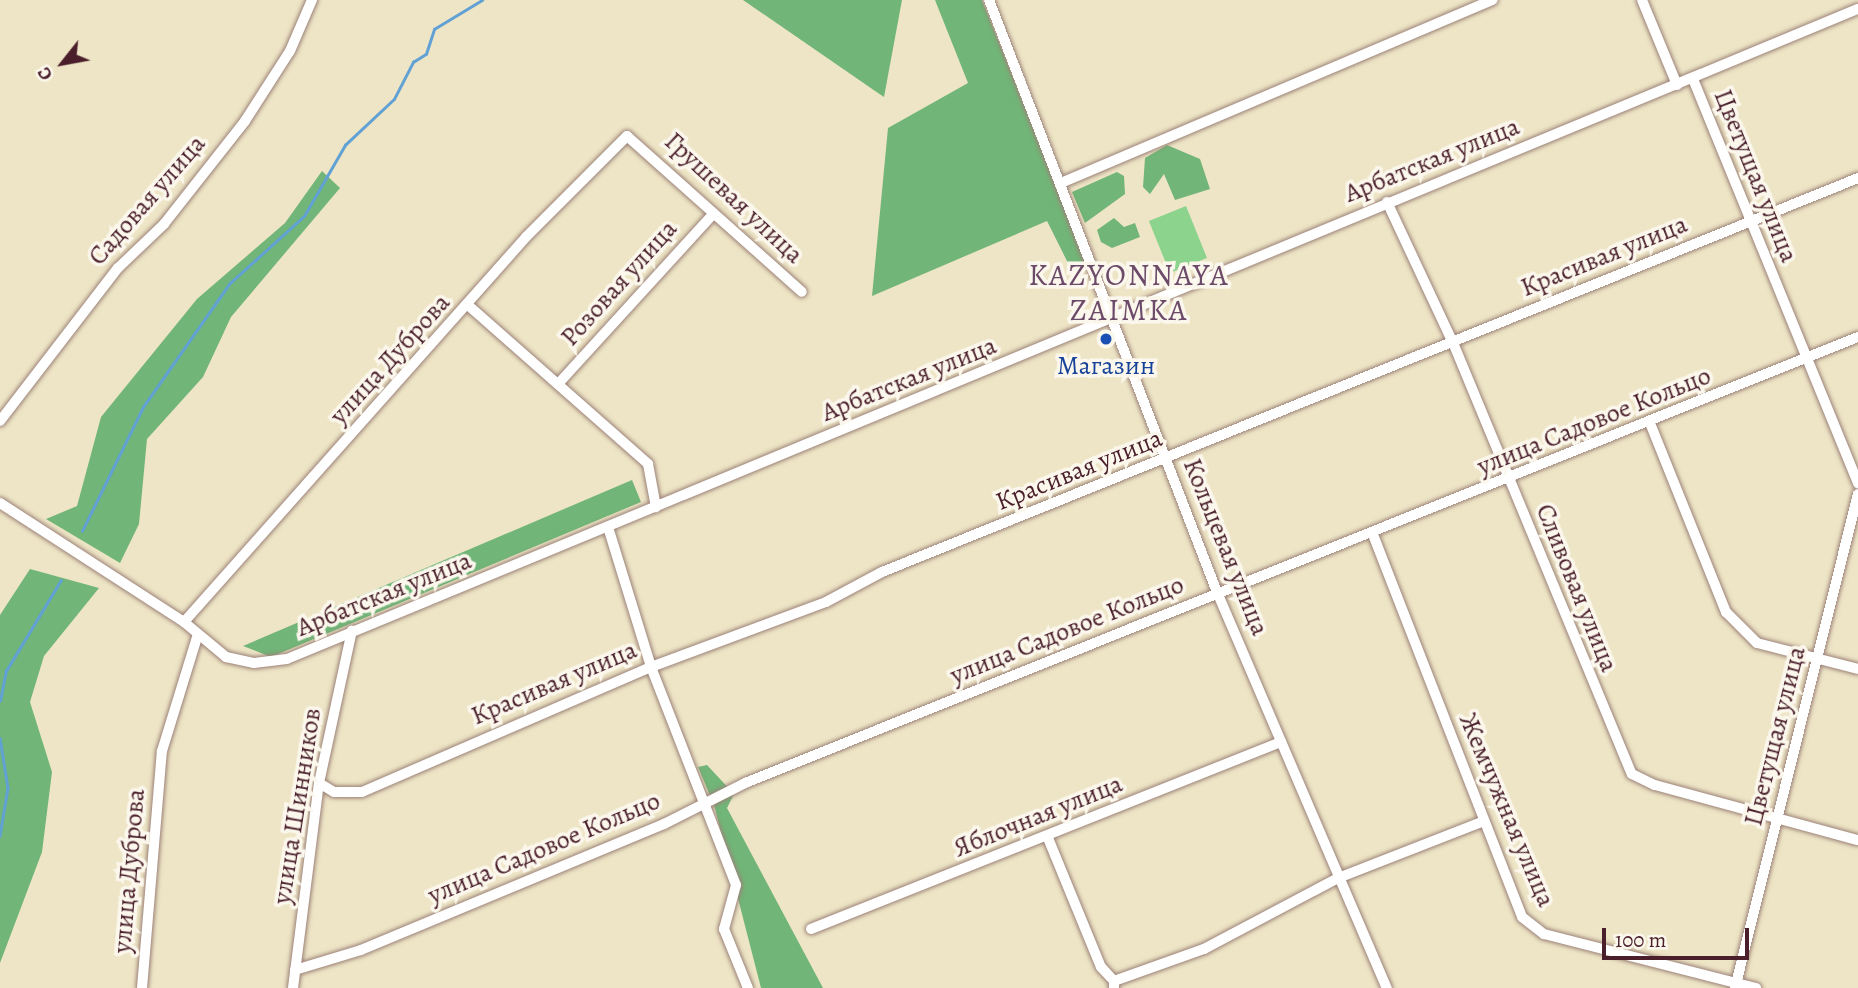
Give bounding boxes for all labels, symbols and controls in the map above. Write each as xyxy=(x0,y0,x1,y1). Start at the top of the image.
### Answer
north arrow xyxy=(28,28,98,98)
text: С xyxy=(31,62,59,86)
street label: Цветущая улица xyxy=(1707,85,1805,267)
street label: Арбатская улица xyxy=(1340,111,1524,209)
street label: Грушевая улица xyxy=(658,126,810,270)
street label: Садовая улица xyxy=(82,128,212,272)
street label: Красивая улица xyxy=(1516,208,1692,304)
street label: Розовая улица xyxy=(554,213,684,353)
district label: KAZYONNAYA ZAIMKA xyxy=(1030,257,1228,328)
street label: улица Дуброва xyxy=(323,287,457,431)
street label: Арбатская улица xyxy=(817,330,1001,428)
marker: Магазин xyxy=(1098,331,1114,347)
place label: Магазин xyxy=(1057,350,1155,382)
street label: улица Садовое Кольцо xyxy=(1473,360,1715,482)
street label: Красивая улица xyxy=(991,422,1167,518)
street label: Кольцевая улица xyxy=(1176,454,1276,640)
street label: Сливовая улица xyxy=(1529,499,1625,677)
street label: Арбатская улица xyxy=(292,545,476,643)
street label: улица Садовое Кольцо xyxy=(946,569,1188,691)
street label: Красивая улица xyxy=(467,634,641,732)
street label: Цветущая улица xyxy=(1738,643,1812,829)
street label: улица Шинников xyxy=(266,706,328,906)
street label: Жемчужная улица xyxy=(1452,709,1562,911)
street label: Яблочная улица xyxy=(949,768,1127,864)
street label: улица Садовое Кольцо xyxy=(423,785,665,911)
street label: улица Дуброва xyxy=(106,788,152,954)
scale bar xyxy=(1606,914,1753,958)
text: 100 m xyxy=(1615,926,1666,954)

